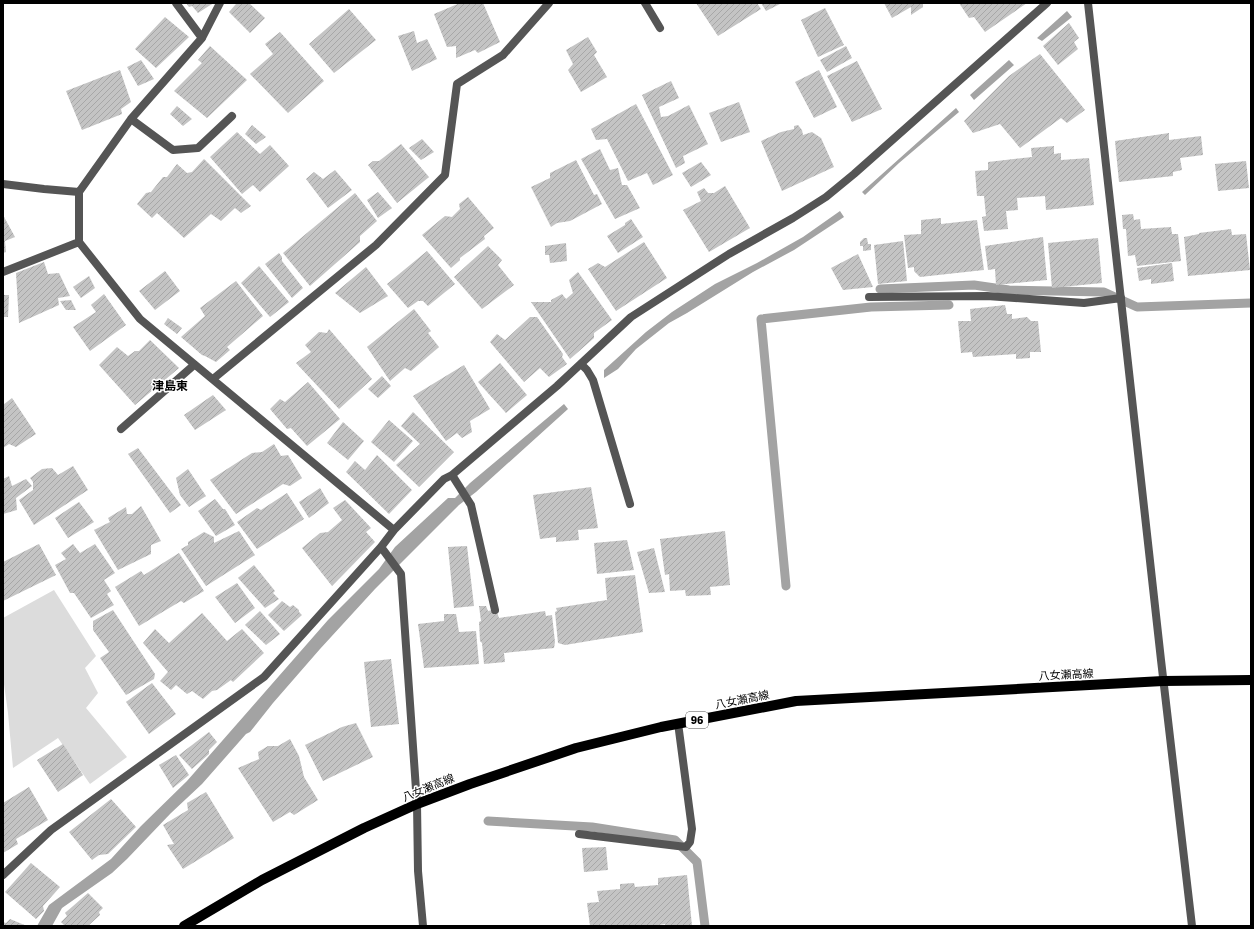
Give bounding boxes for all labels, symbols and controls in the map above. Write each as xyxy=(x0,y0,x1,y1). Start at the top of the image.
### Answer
district label: 津島東 xyxy=(152,378,188,393)
street label: 八女瀬高線 xyxy=(1038,666,1094,682)
street label: 八女瀬高線 xyxy=(714,687,770,711)
road number: 96 xyxy=(686,712,708,728)
street label: 八女瀬高線 xyxy=(400,771,456,803)

